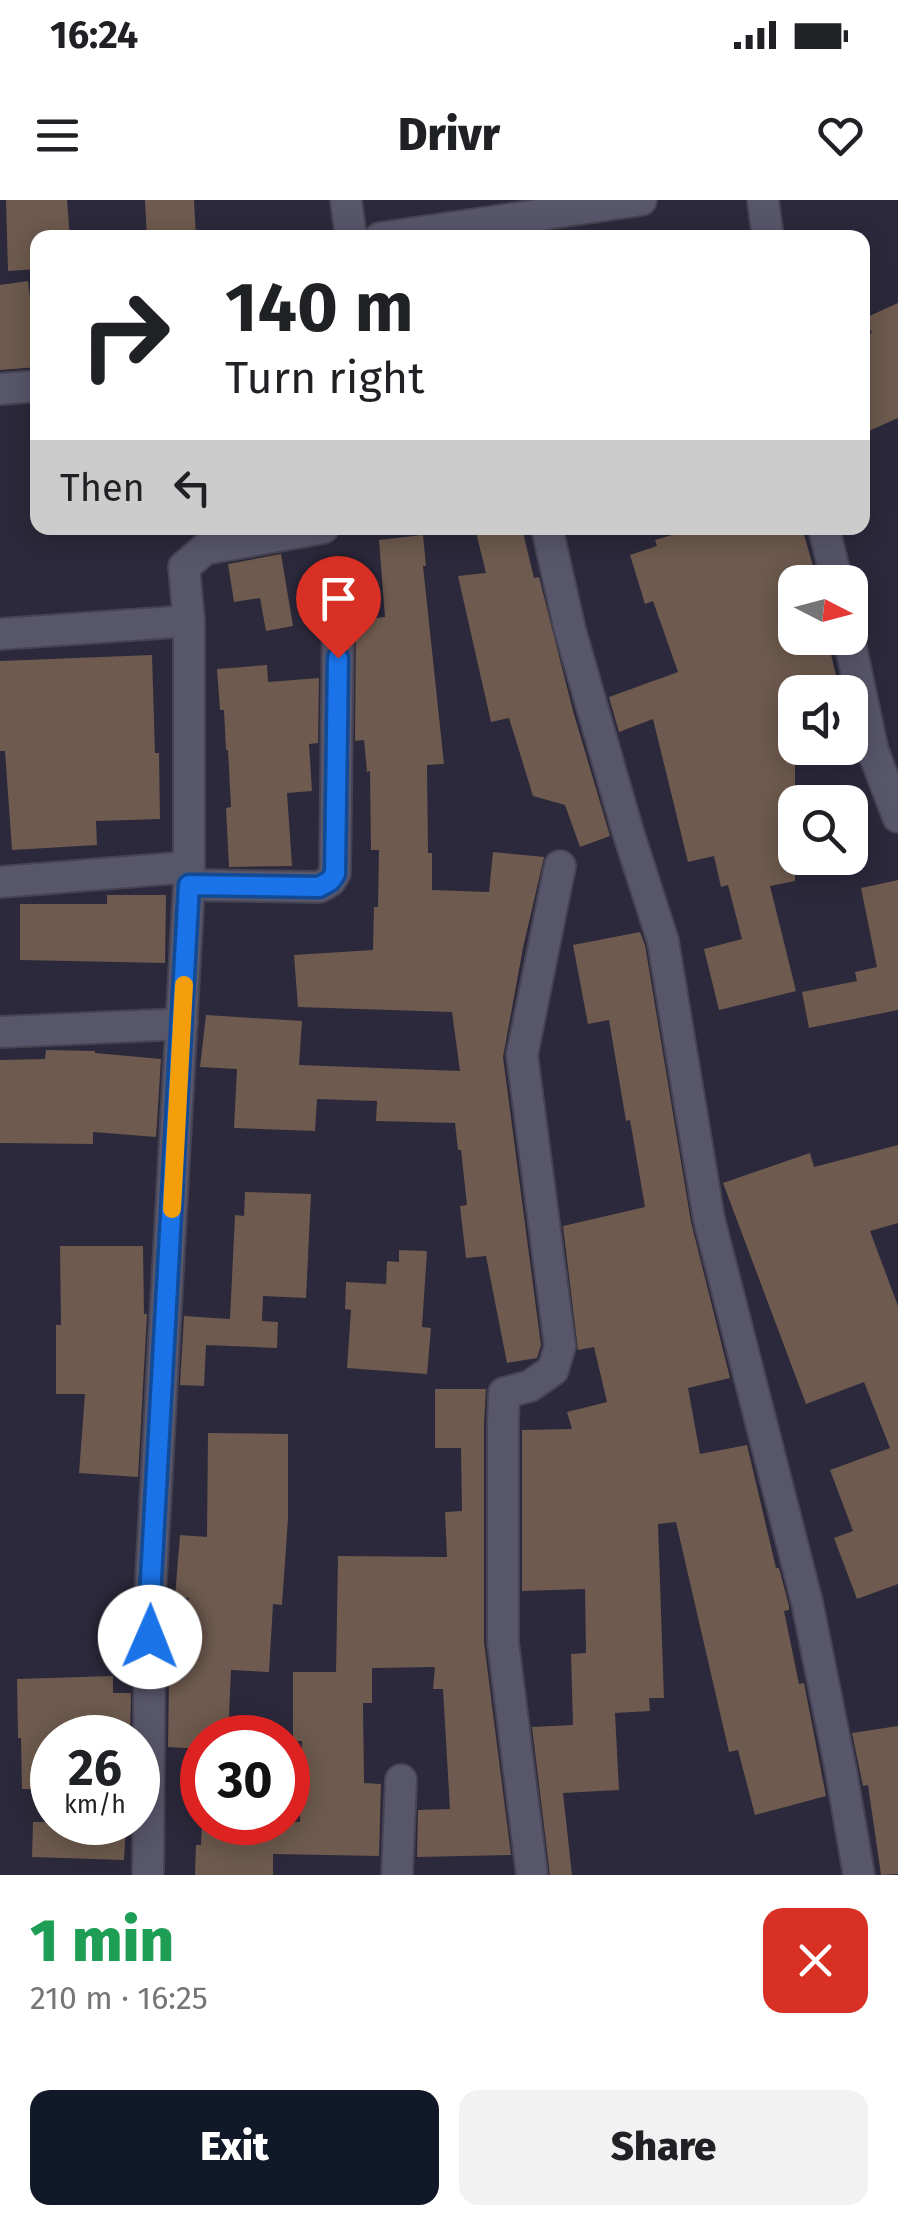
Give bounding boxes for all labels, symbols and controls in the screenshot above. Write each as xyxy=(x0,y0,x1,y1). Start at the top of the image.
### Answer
text: 16:24 xyxy=(50,12,138,58)
icon: menu xyxy=(30,108,85,163)
text: Drivr xyxy=(398,108,500,162)
icon: heart xyxy=(813,108,868,163)
text: 140 m xyxy=(225,266,414,350)
icon: right xyxy=(60,270,190,400)
text: Turn right xyxy=(225,351,424,405)
icon: left xyxy=(165,460,220,515)
text: Then xyxy=(60,465,145,511)
pin xyxy=(296,556,381,659)
north arrow xyxy=(778,565,868,655)
map controls xyxy=(778,565,868,875)
icon: arrive xyxy=(311,571,366,626)
button: sound xyxy=(778,675,868,765)
button: search xyxy=(778,785,868,875)
position arrow xyxy=(98,1585,202,1689)
speed limit sign: 30 xyxy=(180,1715,310,1845)
text: 26 xyxy=(68,1738,122,1798)
text: km/h xyxy=(64,1790,126,1820)
text: 1 min xyxy=(30,1905,174,1977)
button: close xyxy=(763,1908,868,2013)
text: 210 m · 16:25 xyxy=(30,1979,208,2017)
button: Exit xyxy=(30,2090,439,2205)
button: Share xyxy=(459,2090,868,2205)

